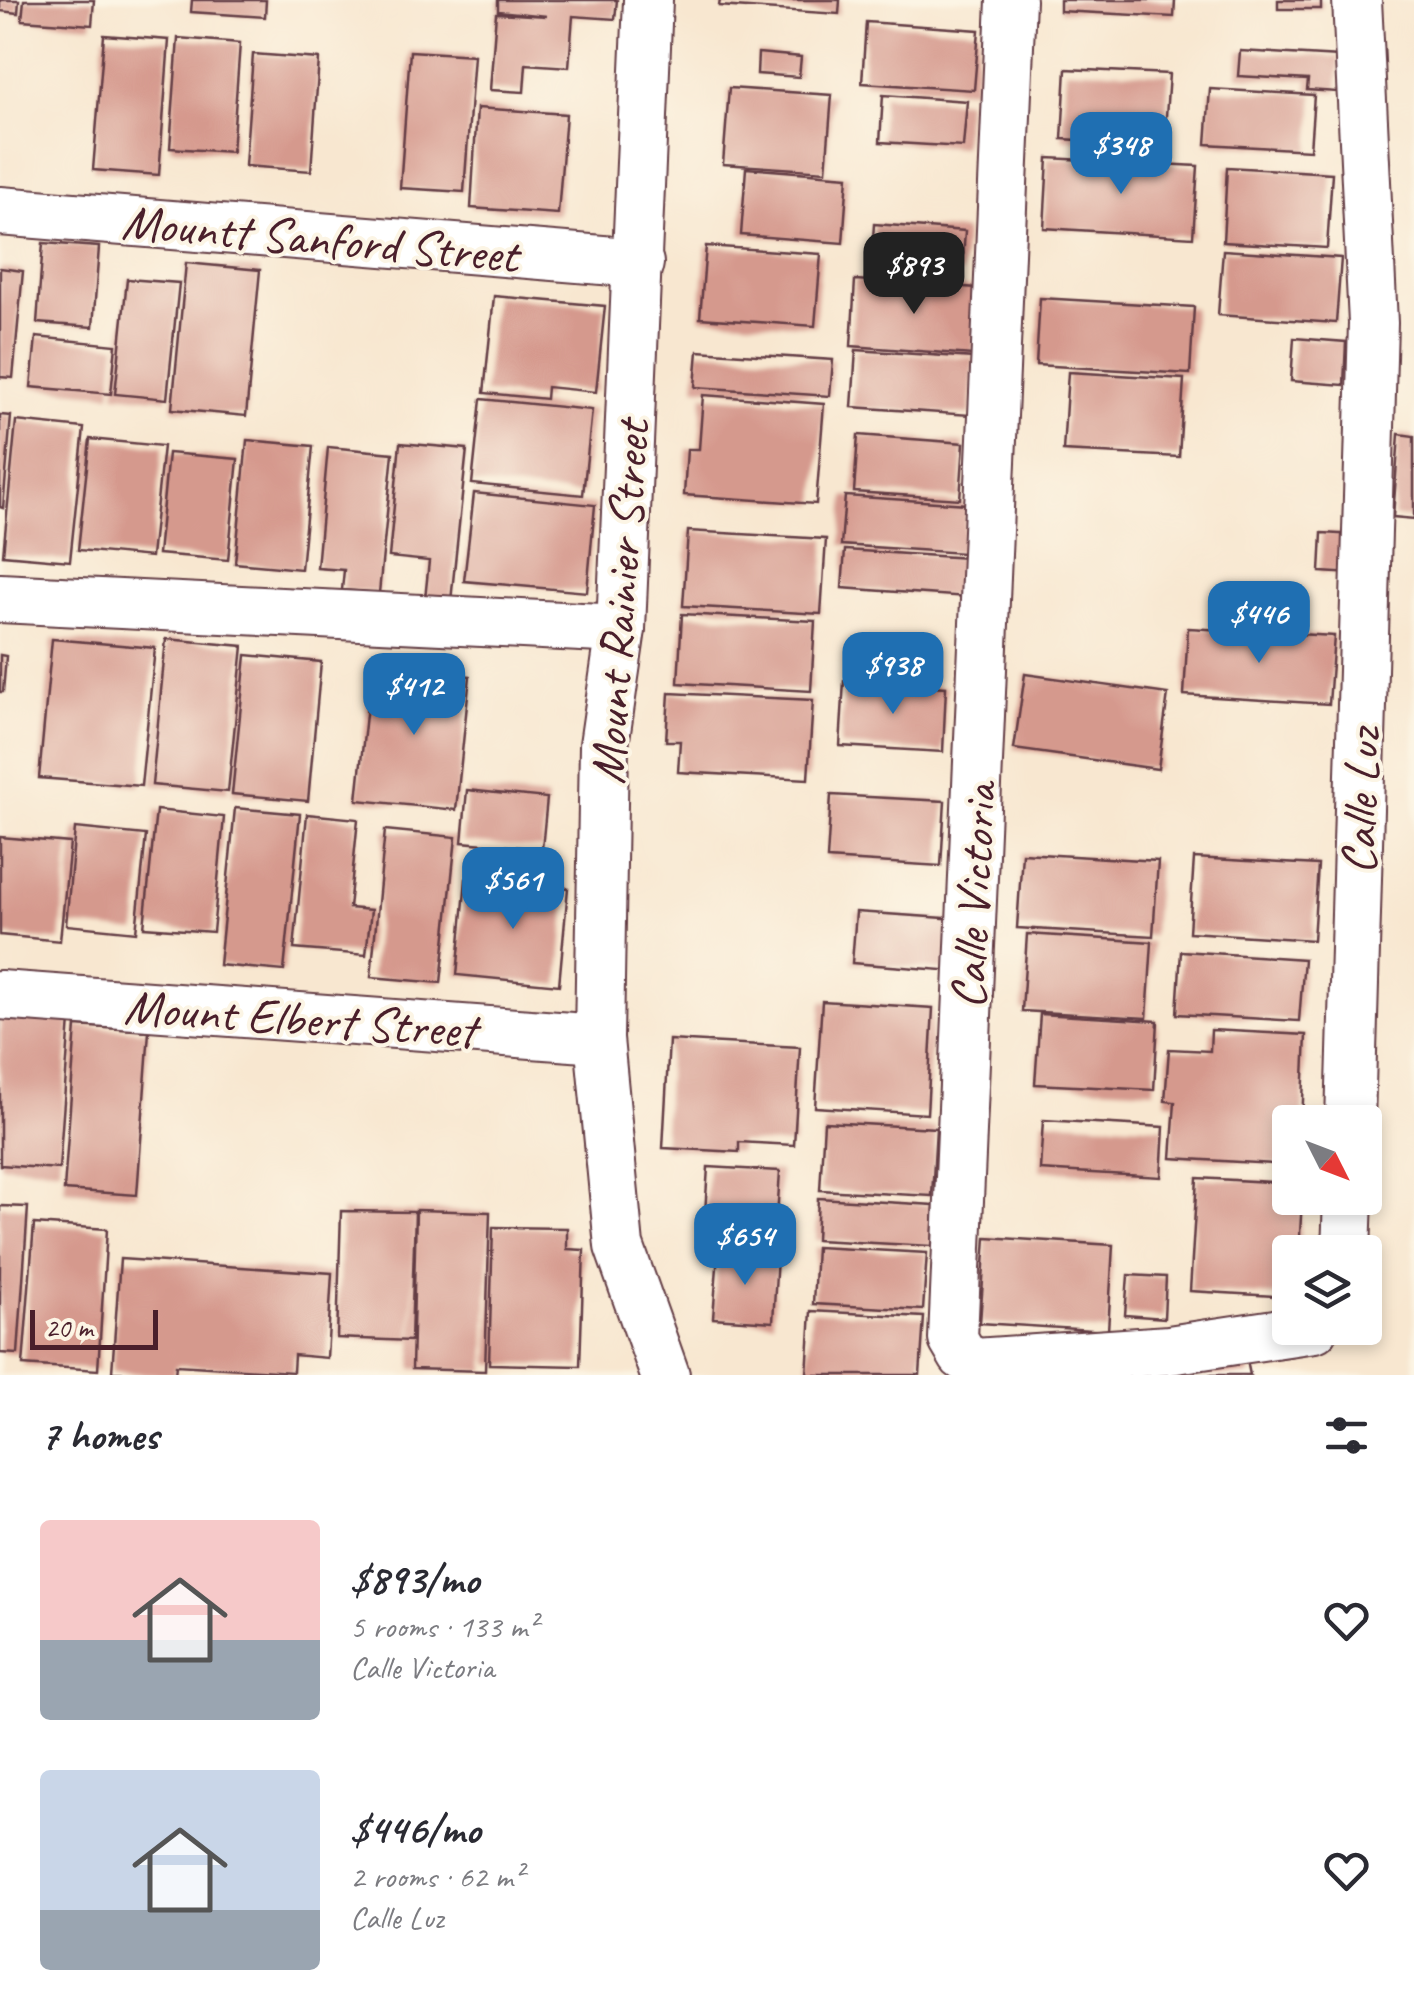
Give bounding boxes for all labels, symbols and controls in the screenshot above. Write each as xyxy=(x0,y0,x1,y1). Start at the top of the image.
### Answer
pin: $348 xyxy=(1062,112,1180,197)
text: $348 xyxy=(1092,124,1150,165)
street label: Mountt Sanford Street xyxy=(119,190,525,288)
pin: $893 xyxy=(855,232,973,317)
text: $893 xyxy=(885,244,943,285)
street label: Mount Rainier Street xyxy=(575,414,664,786)
pin: $446 xyxy=(1200,581,1318,666)
text: $446 xyxy=(1230,593,1288,634)
pin: $938 xyxy=(834,632,952,717)
text: $938 xyxy=(864,644,922,685)
pin: $412 xyxy=(355,653,473,738)
text: $412 xyxy=(385,665,443,706)
street label: Calle Luz xyxy=(1326,724,1395,875)
street label: Calle Victoria xyxy=(936,777,1011,1010)
pin: $561 xyxy=(454,847,572,932)
text: $561 xyxy=(484,859,542,900)
street label: Mount Elbert Street xyxy=(122,975,484,1063)
north arrow xyxy=(1272,1105,1382,1215)
map controls xyxy=(1272,1105,1382,1345)
pin: $654 xyxy=(686,1203,804,1288)
text: $654 xyxy=(716,1215,774,1256)
button: layers xyxy=(1272,1235,1382,1345)
scale bar xyxy=(30,1305,158,1350)
text: 20 m xyxy=(45,1310,93,1345)
icon: filters xyxy=(1319,1408,1374,1463)
text: 7 homes xyxy=(40,1409,158,1462)
text: $893/mo xyxy=(350,1553,479,1606)
icon: home xyxy=(120,1560,240,1680)
icon: heart xyxy=(1319,1593,1374,1648)
text: 5 rooms · 133 m² xyxy=(350,1606,537,1647)
text: Calle Victoria xyxy=(350,1647,494,1688)
text: $446/mo xyxy=(350,1803,480,1856)
icon: home xyxy=(120,1810,240,1930)
icon: heart xyxy=(1319,1843,1374,1898)
text: 2 rooms · 62 m² xyxy=(350,1856,523,1897)
text: Calle Luz xyxy=(350,1897,444,1938)

